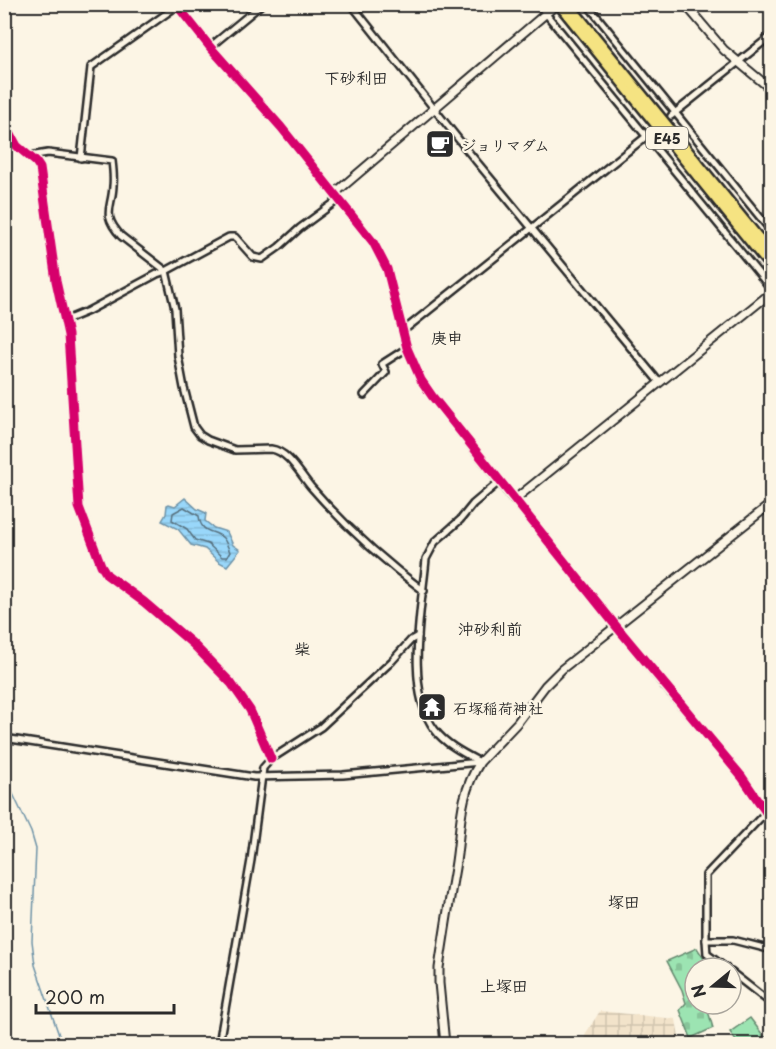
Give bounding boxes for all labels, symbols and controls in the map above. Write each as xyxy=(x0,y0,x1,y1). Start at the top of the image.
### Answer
district label: 下砂利田 xyxy=(324,65,388,89)
road number: E45 xyxy=(646,127,688,149)
cafe icon: ジョリマダム xyxy=(424,128,456,160)
place label: ジョリマダム xyxy=(461,133,550,156)
district label: 庚申 xyxy=(431,325,463,349)
district label: 沖砂利前 xyxy=(458,616,522,640)
district label: 柴 xyxy=(294,636,310,660)
temple icon: 石塚稲荷神社 xyxy=(416,691,448,723)
place label: 石塚稲荷神社 xyxy=(453,696,543,719)
district label: 塚田 xyxy=(608,889,640,913)
north arrow xyxy=(683,956,743,1016)
district label: 上塚田 xyxy=(480,973,528,997)
scale bar xyxy=(36,977,174,1015)
text: N xyxy=(684,981,711,1001)
text: 200 m xyxy=(45,983,105,1010)

